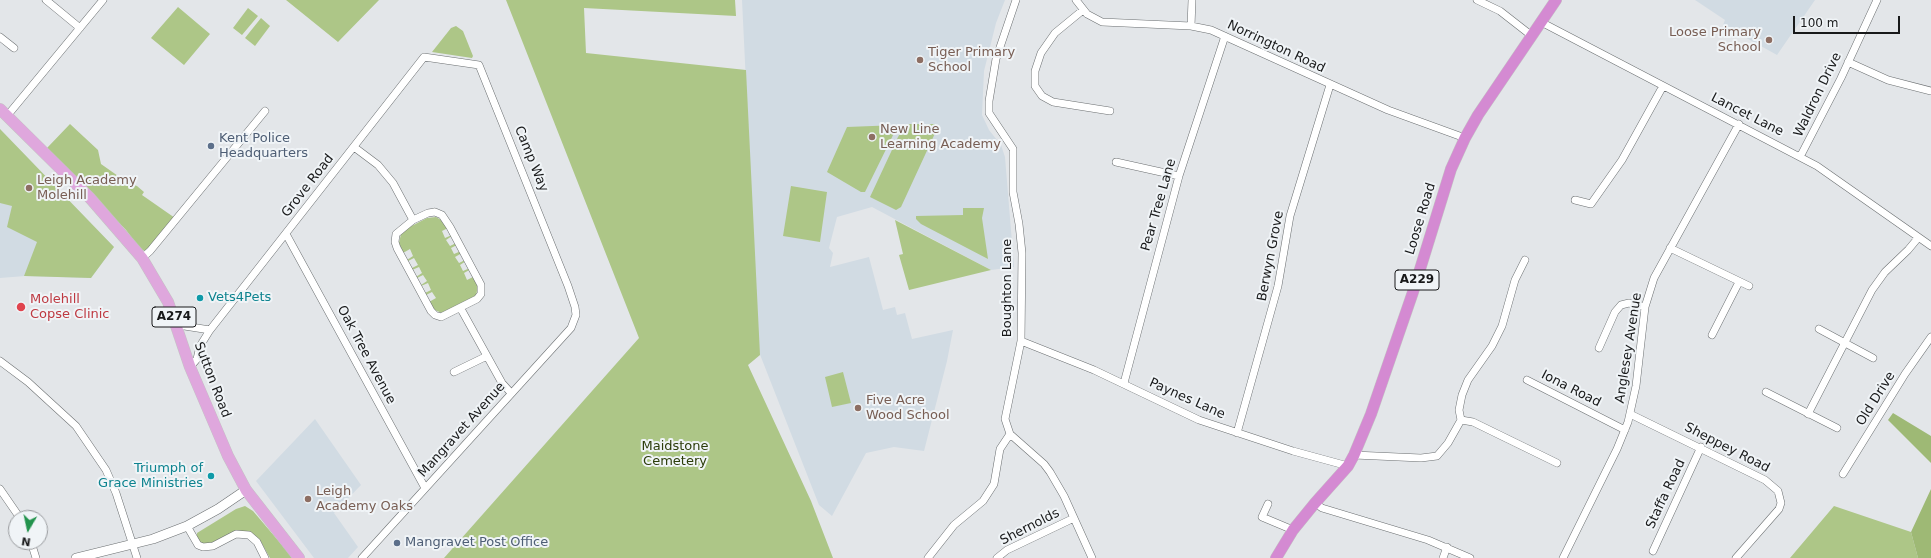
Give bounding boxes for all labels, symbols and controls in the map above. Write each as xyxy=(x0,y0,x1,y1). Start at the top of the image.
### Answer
scale bar xyxy=(1795,8,1902,34)
text: 100 m xyxy=(1800,16,1838,30)
street label: Norrington Road xyxy=(1225,17,1327,77)
place label: Loose Primary School xyxy=(1669,25,1761,56)
marker: Loose Primary School xyxy=(1764,35,1774,45)
place label: Tiger Primary School xyxy=(928,45,1015,76)
street label: Waldron Drive xyxy=(1791,50,1845,140)
marker: Tiger Primary School xyxy=(915,55,925,65)
street label: Lancet Lane xyxy=(1708,90,1786,140)
place label: New Line Learning Academy xyxy=(880,122,1001,153)
street label: Camp Way xyxy=(511,124,551,194)
place label: Kent Police Headquarters xyxy=(219,131,308,162)
marker: New Line Learning Academy xyxy=(867,132,877,142)
marker: Kent Police Headquarters xyxy=(206,141,216,151)
street label: Grove Road xyxy=(279,151,337,221)
street label: Pear Tree Lane xyxy=(1138,157,1180,253)
place label: Leigh Academy Molehill xyxy=(37,173,137,204)
street label: Loose Road xyxy=(1403,181,1439,257)
marker: Leigh Academy Molehill xyxy=(24,183,34,193)
street label: Berwyn Grove xyxy=(1255,209,1287,303)
street label: Boughton Lane xyxy=(1000,239,1016,337)
road number: A229 xyxy=(1395,270,1439,290)
place label: Vets4Pets xyxy=(208,290,271,306)
place label: Molehill Copse Clinic xyxy=(30,292,109,323)
street label: Anglesey Avenue xyxy=(1613,292,1645,404)
marker: Vets4Pets xyxy=(195,293,205,303)
marker: Molehill Copse Clinic xyxy=(15,301,27,313)
street label: Oak Tree Avenue xyxy=(333,303,399,407)
road number: A274 xyxy=(152,307,196,327)
street label: Sutton Road xyxy=(190,340,234,420)
street label: Iona Road xyxy=(1539,367,1603,411)
street label: Old Drive xyxy=(1853,369,1899,429)
street label: Paynes Lane xyxy=(1147,375,1227,423)
street label: Mangravet Avenue xyxy=(415,379,509,481)
place label: Five Acre Wood School xyxy=(866,393,950,424)
marker: Five Acre Wood School xyxy=(853,403,863,413)
street label: Sheppey Road xyxy=(1682,420,1772,476)
park label: Maidstone Cemetery xyxy=(641,439,709,470)
street label: Staffa Road xyxy=(1643,457,1689,531)
place label: Triumph of Grace Ministries xyxy=(98,461,203,492)
marker: Triumph of Grace Ministries xyxy=(206,471,216,481)
place label: Leigh Academy Oaks xyxy=(316,484,413,515)
marker: Leigh Academy Oaks xyxy=(303,494,313,504)
street label: Shernolds xyxy=(998,505,1062,549)
north arrow xyxy=(8,510,48,550)
text: N xyxy=(21,534,32,548)
place label: Mangravet Post Office xyxy=(405,535,548,551)
marker: Mangravet Post Office xyxy=(392,538,402,548)

